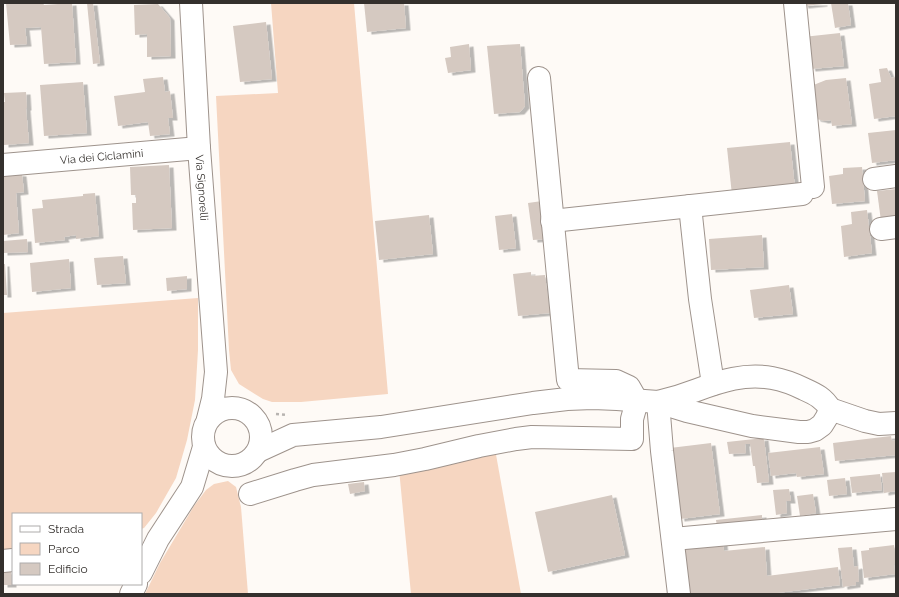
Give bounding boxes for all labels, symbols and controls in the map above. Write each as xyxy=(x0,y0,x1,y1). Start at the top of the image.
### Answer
street label: Via dei Ciclamini xyxy=(59,147,144,167)
street label: Via Signorelli xyxy=(193,154,210,221)
legend xyxy=(12,513,142,585)
text: Strada xyxy=(48,522,84,536)
text: Parco xyxy=(48,542,80,556)
text: Edificio xyxy=(48,562,88,576)

